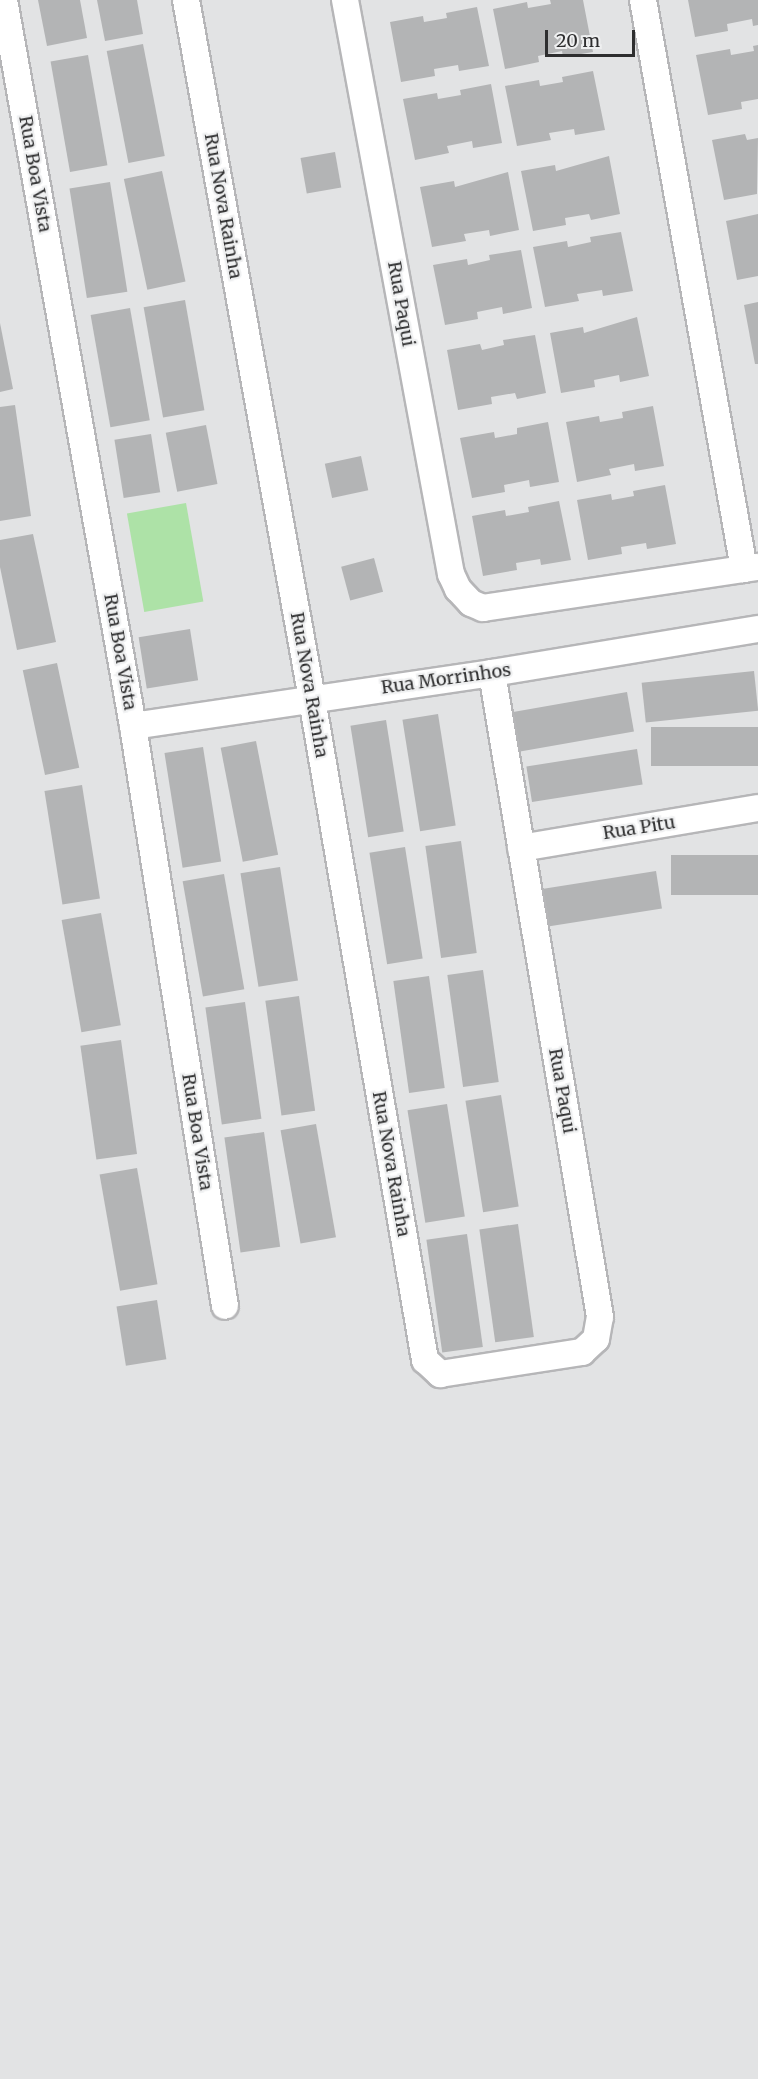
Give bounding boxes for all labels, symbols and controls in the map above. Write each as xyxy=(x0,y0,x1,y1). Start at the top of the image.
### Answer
scale bar xyxy=(548,18,638,56)
text: 20 m xyxy=(556,29,600,52)
street label: Rua Boa Vista xyxy=(14,114,56,234)
street label: Rua Nova Rainha xyxy=(200,132,246,280)
street label: Rua Paqui xyxy=(383,260,419,348)
street label: Rua Boa Vista xyxy=(99,592,141,712)
street label: Rua Nova Rainha xyxy=(286,611,332,759)
street label: Rua Morrinhos xyxy=(380,659,512,699)
street label: Rua Pitu xyxy=(601,812,677,844)
street label: Rua Paqui xyxy=(544,1047,580,1135)
street label: Rua Boa Vista xyxy=(177,1072,217,1192)
street label: Rua Nova Rainha xyxy=(368,1090,414,1238)

